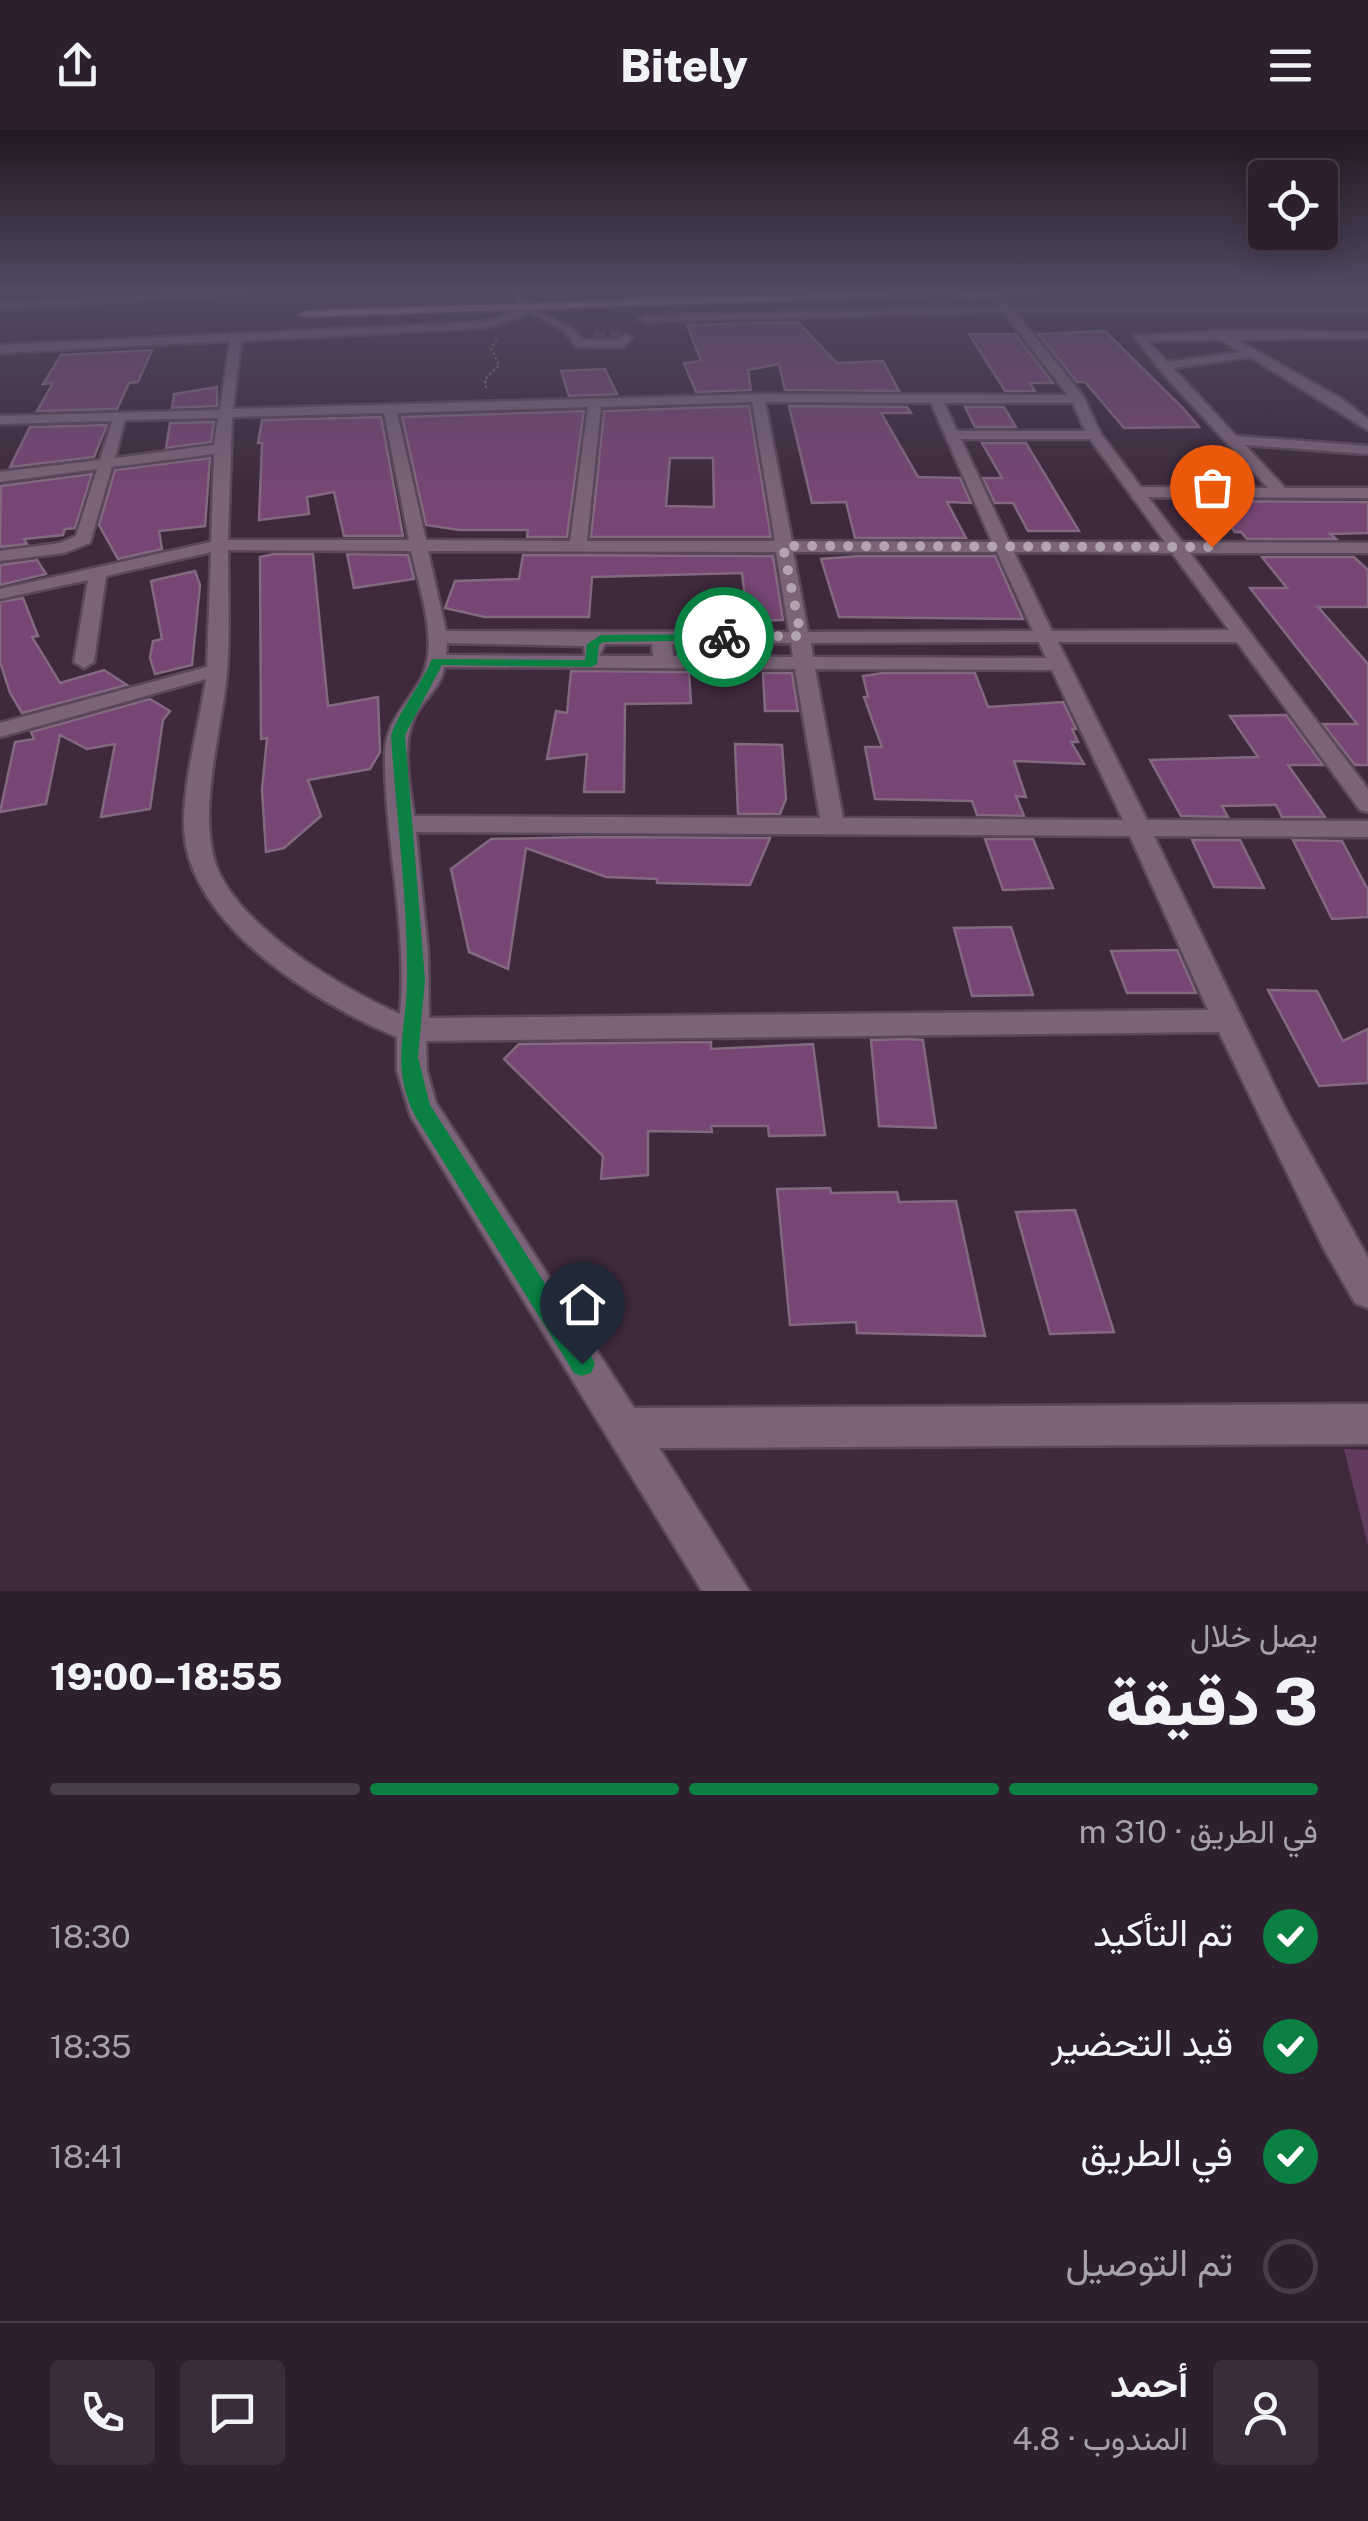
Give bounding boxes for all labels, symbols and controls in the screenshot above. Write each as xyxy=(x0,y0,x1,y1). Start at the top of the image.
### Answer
icon: share xyxy=(50,38,105,93)
icon: menu xyxy=(1263,38,1318,93)
text: Bitely xyxy=(620,39,748,92)
map controls xyxy=(1248,160,1338,250)
button: locate xyxy=(1248,160,1338,250)
pin xyxy=(1170,445,1255,548)
icon: bag xyxy=(1185,460,1240,515)
courier xyxy=(674,587,774,687)
icon: bike xyxy=(697,610,752,665)
pin xyxy=(540,1262,625,1365)
icon: home xyxy=(555,1277,610,1332)
text: يصل خلال xyxy=(1190,1617,1318,1654)
text: 18:55–19:00 xyxy=(50,1654,283,1699)
text: 3 دقيقة xyxy=(1106,1663,1318,1740)
text: في الطريق · 310 m xyxy=(1079,1813,1318,1850)
icon: check xyxy=(1263,1909,1318,1964)
text: تم التأكيد xyxy=(1093,1910,1233,1955)
text: 18:30 xyxy=(50,1918,131,1955)
icon: check xyxy=(1263,2019,1318,2074)
text: قيد التحضير xyxy=(1051,2020,1233,2065)
text: 18:35 xyxy=(50,2028,132,2065)
icon: check xyxy=(1263,2129,1318,2184)
text: في الطريق xyxy=(1081,2130,1233,2175)
text: 18:41 xyxy=(50,2138,124,2175)
text: تم التوصيل xyxy=(1065,2240,1233,2285)
button: phone xyxy=(50,2360,155,2465)
button: chat xyxy=(180,2360,285,2465)
button: person xyxy=(1213,2360,1318,2465)
text: أحمد xyxy=(1110,2361,1188,2406)
text: المندوب · 4.8 xyxy=(1012,2420,1188,2457)

